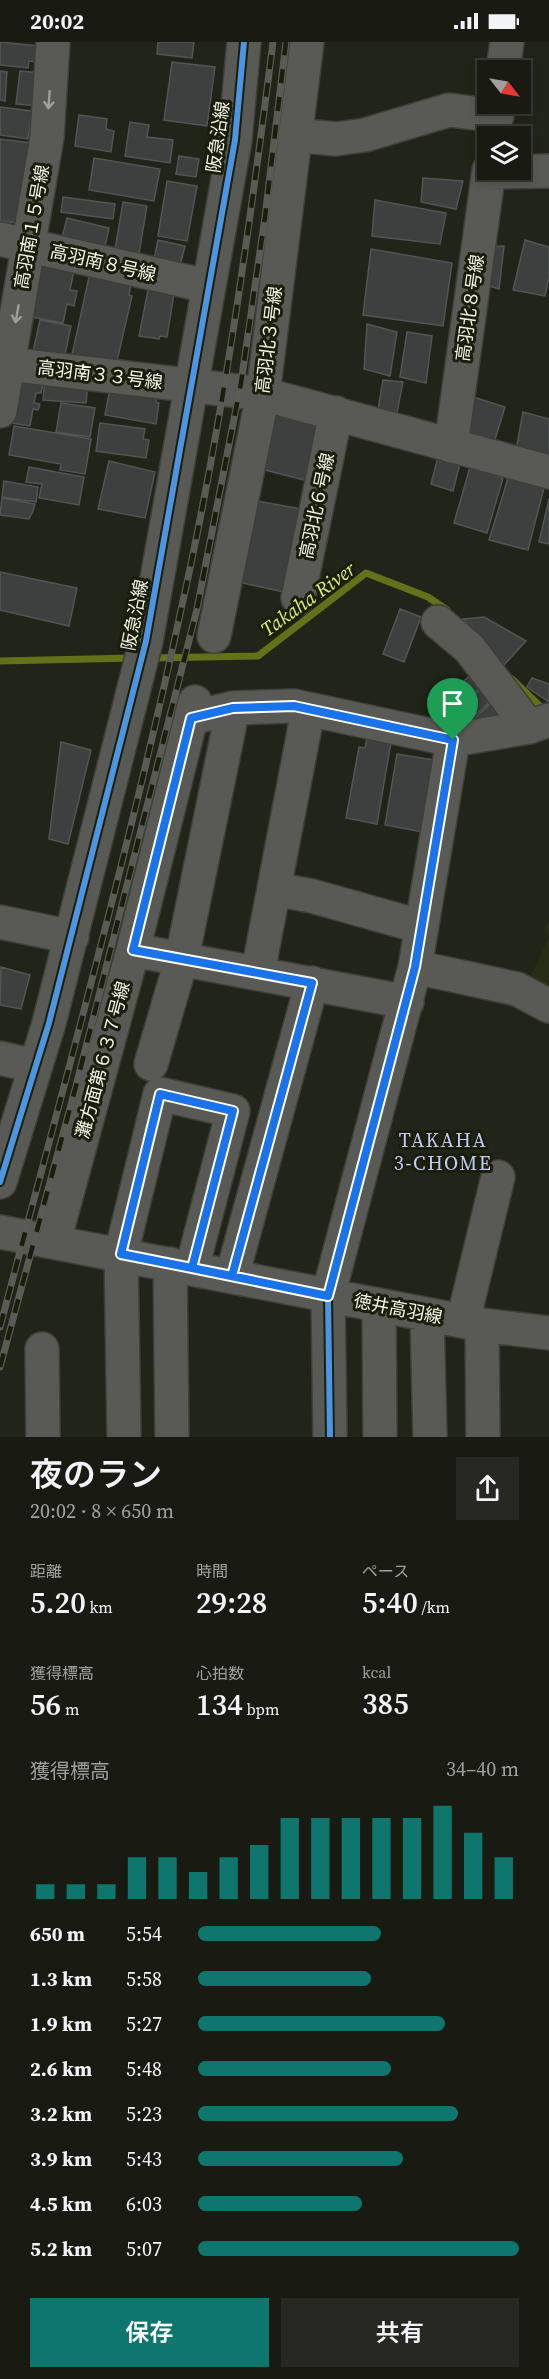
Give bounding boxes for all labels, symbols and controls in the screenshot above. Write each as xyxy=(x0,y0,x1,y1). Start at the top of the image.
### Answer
text: 20:02 xyxy=(30,6,84,36)
north arrow xyxy=(477,60,531,114)
map controls xyxy=(477,60,531,180)
one-way arrow xyxy=(44,90,55,110)
street label: 阪急沿線 xyxy=(200,100,235,174)
button: layers xyxy=(477,126,531,180)
street label: 高羽南１５号線 xyxy=(8,163,55,291)
street label: 高羽南８号線 xyxy=(48,238,159,287)
street label: 高羽北８号線 xyxy=(450,253,489,363)
street label: 高羽北３号線 xyxy=(250,285,287,395)
one-way arrow xyxy=(12,304,23,323)
street label: 高羽南３３号線 xyxy=(36,354,164,395)
street label: 高羽北６号線 xyxy=(293,450,340,561)
water label: Takaha River xyxy=(255,554,362,643)
street label: 阪急沿線 xyxy=(115,577,154,653)
pin xyxy=(427,678,478,740)
icon: arrive xyxy=(436,687,469,720)
street label: 灘方面第６３７号線 xyxy=(69,978,136,1141)
district label: TAKAHA 3-CHOME xyxy=(394,1126,492,1177)
street label: 徳井高羽線 xyxy=(352,1288,445,1329)
text: 夜のラン xyxy=(30,1452,162,1497)
button: share xyxy=(456,1457,519,1520)
text: 20:02 · 8 × 650 m xyxy=(30,1497,174,1525)
text: 距離 xyxy=(30,1560,62,1582)
text: 時間 xyxy=(196,1560,228,1582)
text: ペース xyxy=(362,1560,409,1582)
text: 5.20 xyxy=(30,1582,86,1623)
text: 29:28 xyxy=(196,1582,267,1623)
text: 5:40 xyxy=(362,1582,418,1623)
text: km xyxy=(86,1596,113,1618)
text: /km xyxy=(418,1596,450,1618)
text: kcal xyxy=(362,1661,391,1683)
text: 獲得標高 xyxy=(30,1662,94,1684)
text: 心拍数 xyxy=(196,1662,244,1684)
text: 385 xyxy=(362,1683,409,1724)
text: 56 xyxy=(30,1684,61,1725)
text: 134 xyxy=(196,1684,243,1725)
text: m xyxy=(61,1698,79,1720)
text: bpm xyxy=(243,1698,279,1720)
text: 34–40 m xyxy=(446,1755,519,1783)
text: 獲得標高 xyxy=(30,1757,110,1785)
text: 650 m xyxy=(30,1920,85,1948)
text: 5:54 xyxy=(126,1920,162,1948)
text: 1.3 km xyxy=(30,1965,92,1993)
text: 5:58 xyxy=(126,1965,162,1993)
text: 1.9 km xyxy=(30,2010,92,2038)
text: 5:27 xyxy=(126,2010,162,2038)
text: 2.6 km xyxy=(30,2055,92,2083)
text: 5:48 xyxy=(126,2055,162,2083)
text: 3.2 km xyxy=(30,2100,92,2128)
text: 5:23 xyxy=(126,2100,162,2128)
text: 3.9 km xyxy=(30,2145,92,2173)
text: 5:43 xyxy=(126,2145,162,2173)
text: 4.5 km xyxy=(30,2190,92,2218)
text: 6:03 xyxy=(126,2190,162,2218)
text: 5.2 km xyxy=(30,2235,92,2263)
text: 5:07 xyxy=(126,2235,162,2263)
button: 保存 xyxy=(30,2298,269,2367)
button: 共有 xyxy=(281,2298,519,2367)

